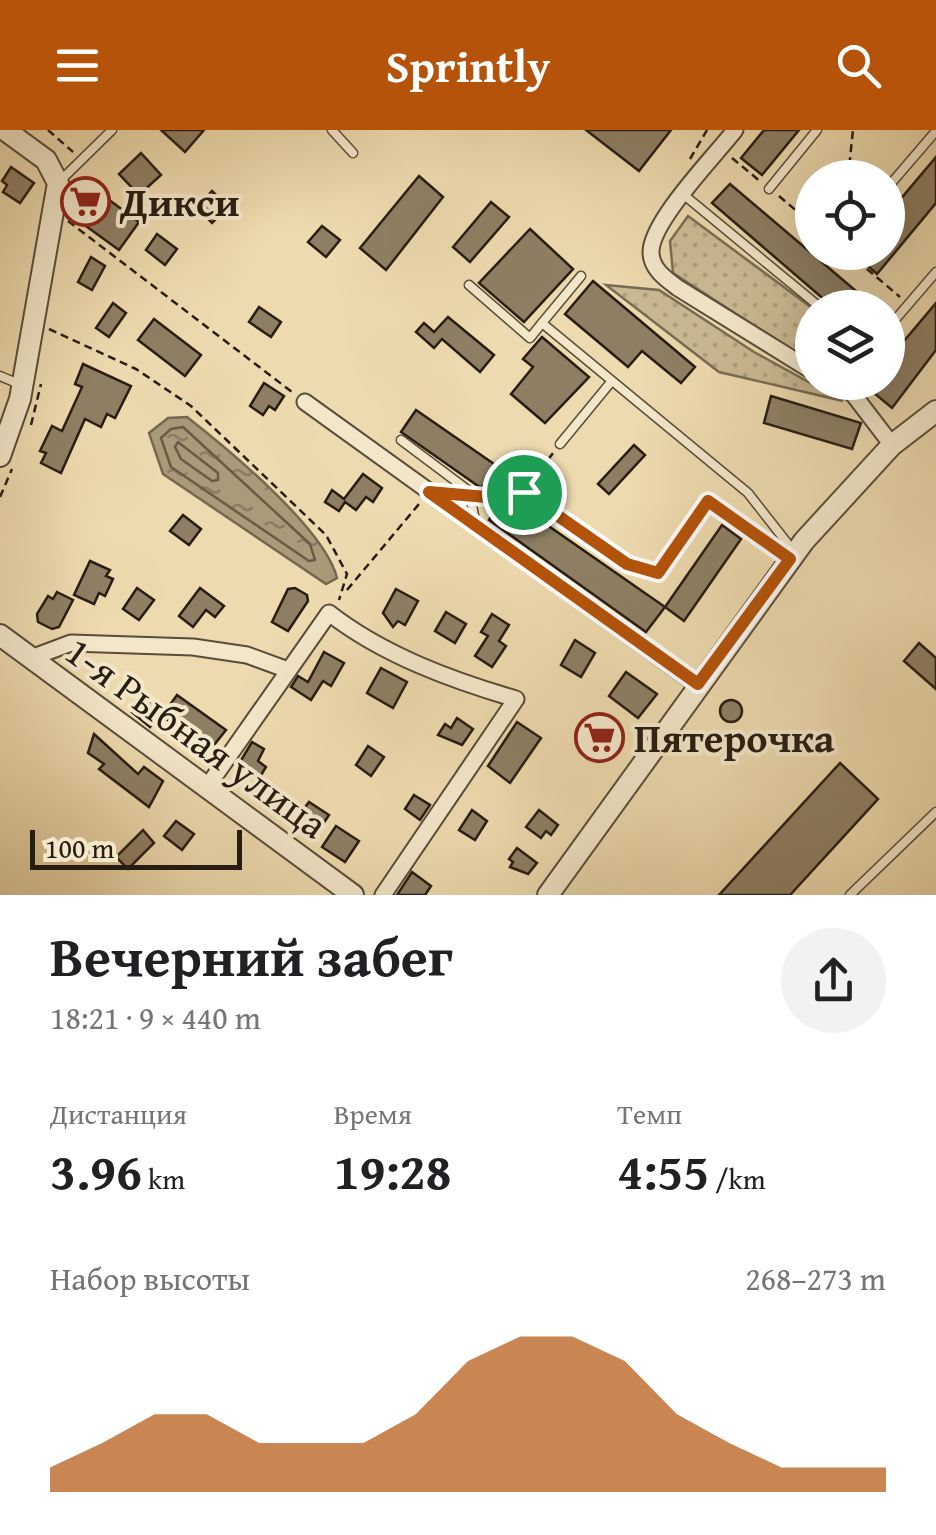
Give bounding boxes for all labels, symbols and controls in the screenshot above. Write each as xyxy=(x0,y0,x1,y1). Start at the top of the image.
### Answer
text: Sprintly xyxy=(386,33,550,98)
icon: menu xyxy=(50,38,105,93)
icon: search xyxy=(831,38,886,93)
map controls xyxy=(795,160,905,400)
button: locate xyxy=(795,160,905,270)
place label: Дикси xyxy=(119,172,240,231)
supermarket icon: Дикси xyxy=(59,175,111,227)
button: layers xyxy=(795,290,905,400)
pin xyxy=(482,450,567,535)
icon: arrive xyxy=(497,465,552,520)
street label: 1-я Рыбная улица xyxy=(54,622,340,852)
place label: Пятерочка xyxy=(634,708,835,767)
supermarket icon: Пятерочка xyxy=(573,711,625,763)
scale bar xyxy=(30,825,242,870)
text: 100 m xyxy=(45,827,114,868)
text: Вечерний забег xyxy=(50,916,453,996)
button: share xyxy=(781,928,886,1033)
text: 18:21 · 9 × 440 m xyxy=(50,994,261,1041)
text: Дистанция xyxy=(50,1093,187,1134)
text: Время xyxy=(334,1093,412,1134)
text: Темп xyxy=(617,1093,682,1134)
text: 3.96 xyxy=(50,1134,142,1207)
text: 19:28 xyxy=(334,1134,451,1207)
text: 4:55 xyxy=(617,1134,709,1207)
text: km xyxy=(142,1158,185,1199)
text: /km xyxy=(709,1158,766,1199)
text: Набор высоты xyxy=(50,1255,250,1302)
text: 268–273 m xyxy=(745,1255,886,1302)

